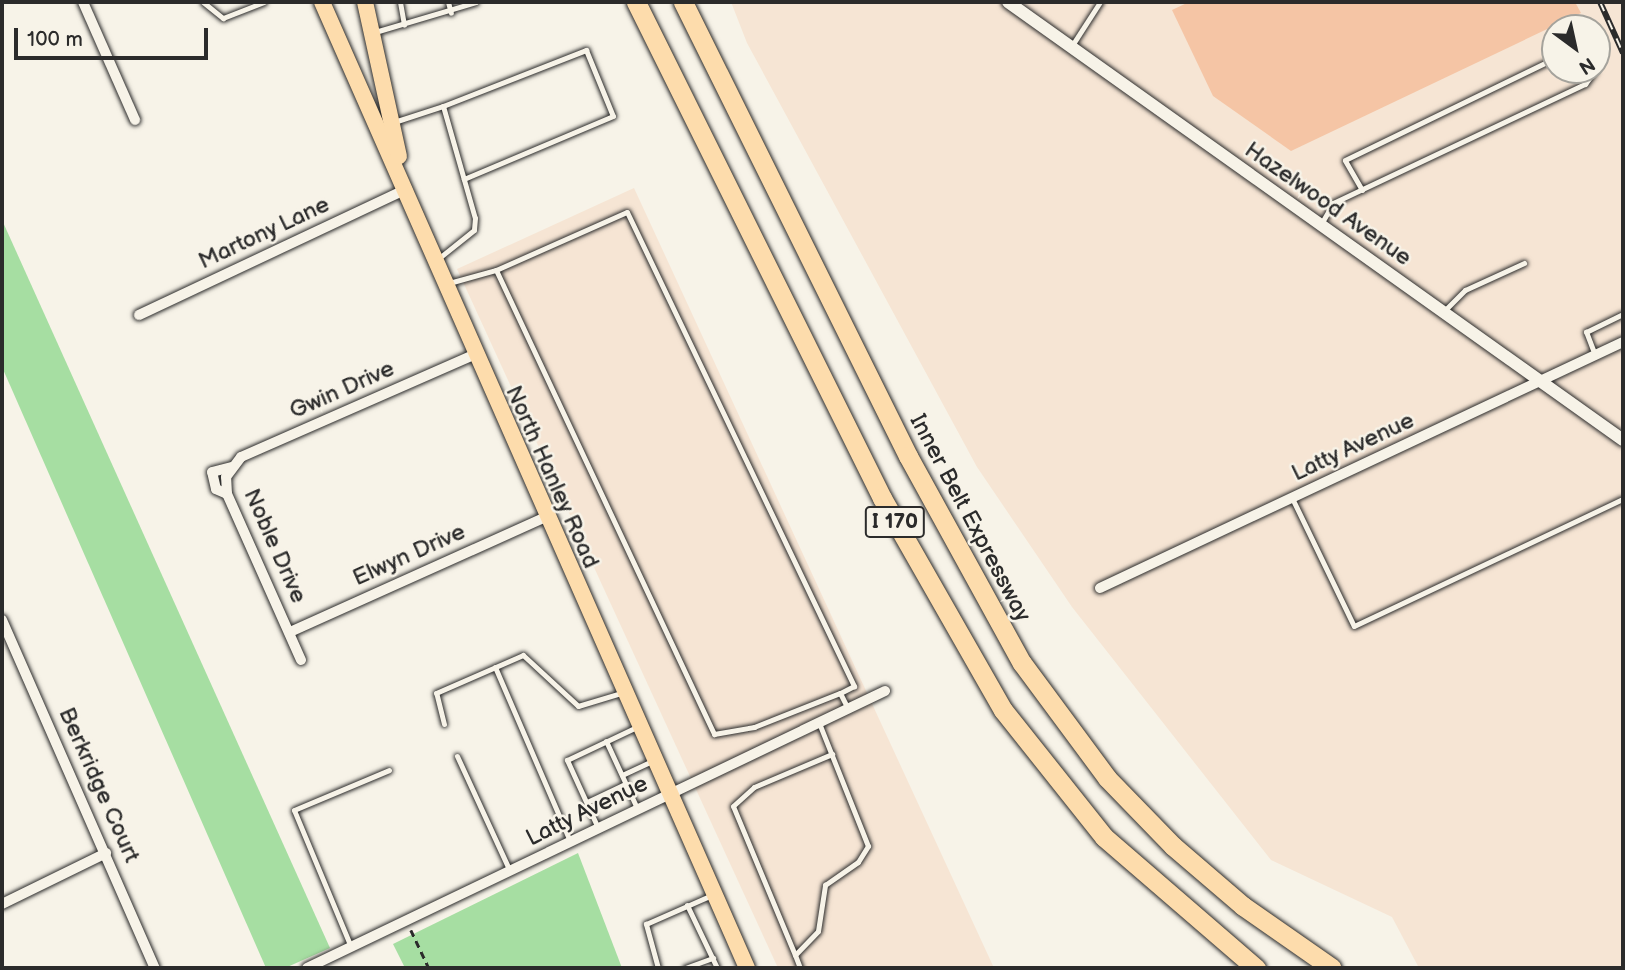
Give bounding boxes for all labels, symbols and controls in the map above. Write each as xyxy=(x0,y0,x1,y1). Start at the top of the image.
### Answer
scale bar xyxy=(18,14,212,58)
north arrow xyxy=(1541,14,1611,84)
text: 100 m xyxy=(27,27,83,52)
text: N xyxy=(1574,52,1599,79)
street label: Hazelwood Avenue xyxy=(1239,136,1417,272)
street label: Martony Lane xyxy=(194,190,334,276)
street label: Gwin Drive xyxy=(286,355,398,425)
street label: North Hanley Road xyxy=(499,381,605,573)
street label: Latty Avenue xyxy=(1287,406,1419,488)
street label: Inner Belt Expressway xyxy=(904,409,1036,627)
street label: Noble Drive xyxy=(238,485,312,607)
road number: I 170 xyxy=(864,504,926,540)
street label: Elwyn Drive xyxy=(349,518,469,592)
street label: Berkridge Court xyxy=(53,703,145,867)
street label: Latty Avenue xyxy=(521,769,653,853)

